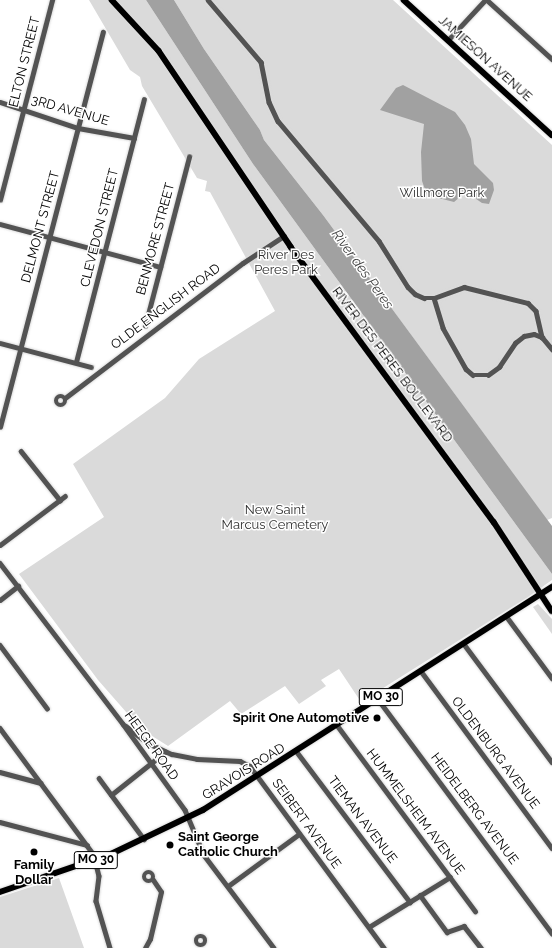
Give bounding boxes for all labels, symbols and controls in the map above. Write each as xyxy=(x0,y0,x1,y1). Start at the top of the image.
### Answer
street label: JAMIESON AVENUE xyxy=(435,13,535,105)
street label: ELTON STREET xyxy=(6,15,44,109)
street label: 3RD AVENUE xyxy=(29,92,111,130)
street label: CLEVEDON STREET xyxy=(78,167,122,289)
street label: DELMONT STREET xyxy=(19,169,63,285)
street label: BENMORE STREET xyxy=(134,181,178,297)
park label: Willmore Park xyxy=(399,185,485,201)
water label: River des Peres xyxy=(328,226,398,312)
park label: River Des Peres Park xyxy=(254,248,318,279)
street label: OLDE ENGLISH ROAD xyxy=(108,261,224,353)
street label: RIVER DES PERES BOULEVARD xyxy=(328,284,456,446)
park label: New Saint Marcus Cemetery xyxy=(222,503,328,534)
road number: MO 30 xyxy=(358,687,404,707)
street label: OLDENBURG AVENUE xyxy=(448,694,542,812)
street label: HEEGE ROAD xyxy=(121,708,181,784)
place label: Spirit One Automotive xyxy=(232,710,369,726)
marker: Spirit One Automotive xyxy=(372,713,382,723)
street label: GRAVOIS ROAD xyxy=(200,740,288,804)
street label: HUMMELSHEIM AVENUE xyxy=(363,746,467,878)
street label: HEIDELBERG AVENUE xyxy=(427,750,521,868)
street label: TIEMAN AVENUE xyxy=(324,773,400,867)
street label: SEIBERT AVENUE xyxy=(268,776,344,872)
place label: Saint George Catholic Church xyxy=(178,830,278,861)
marker: Saint George Catholic Church xyxy=(165,840,175,850)
marker: Family Dollar xyxy=(29,847,39,857)
road number: MO 30 xyxy=(73,850,119,870)
place label: Family Dollar xyxy=(14,858,54,889)

